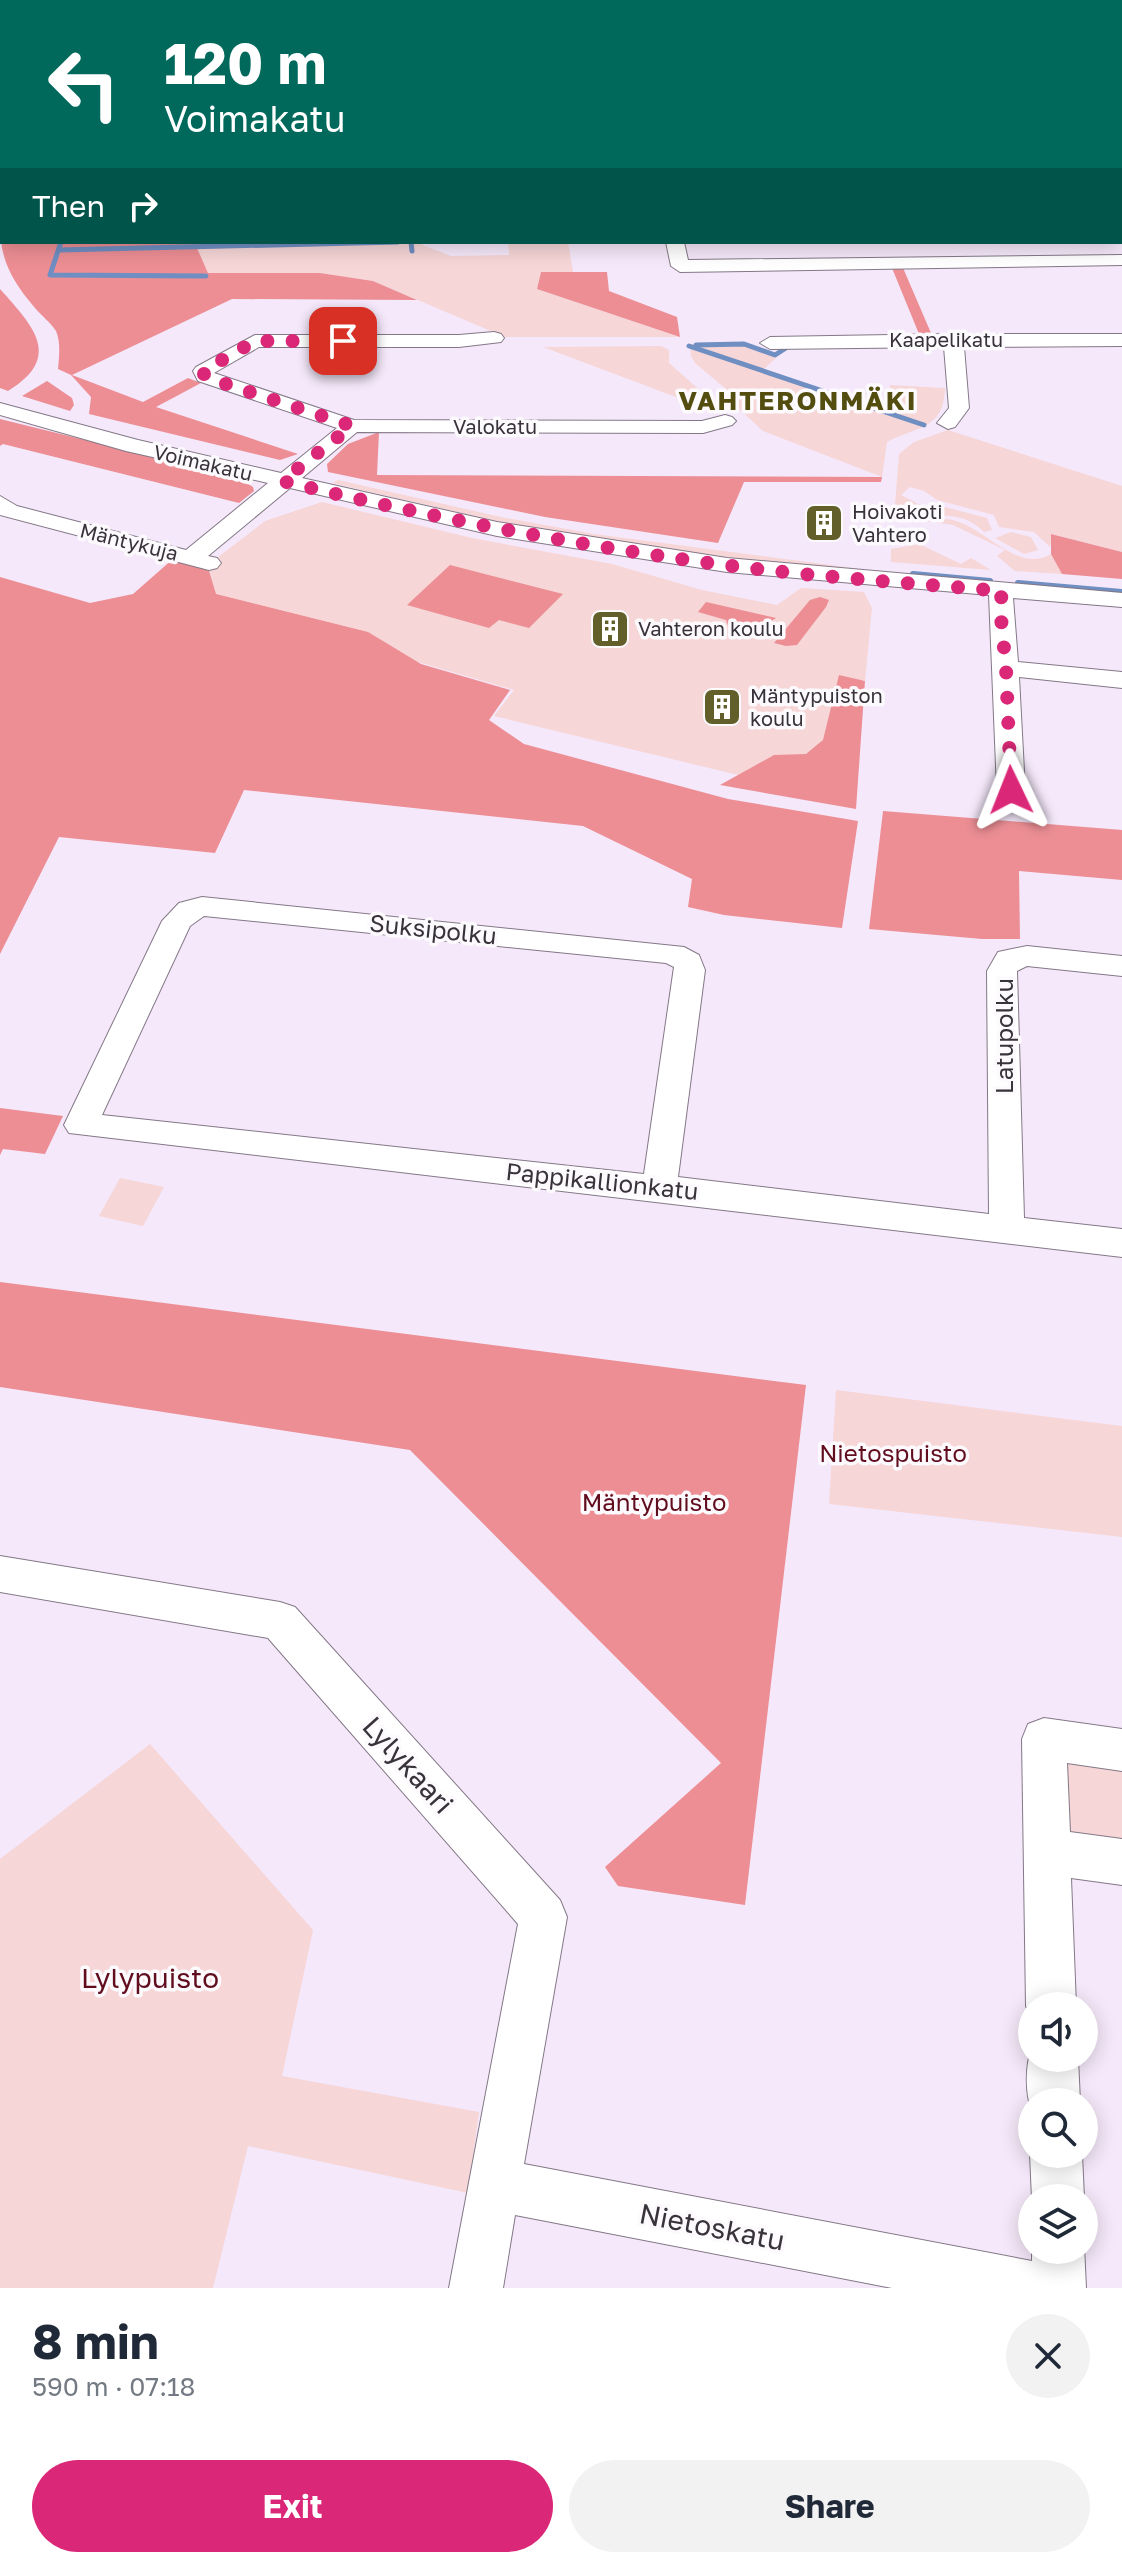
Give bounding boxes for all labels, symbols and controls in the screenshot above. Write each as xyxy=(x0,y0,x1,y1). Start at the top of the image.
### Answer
text: 120 m xyxy=(164,29,326,96)
icon: left xyxy=(32,32,136,136)
text: Voimakatu xyxy=(164,97,346,140)
icon: right xyxy=(121,184,165,228)
text: Then xyxy=(32,188,105,224)
pin xyxy=(309,307,377,375)
icon: arrive xyxy=(321,319,365,363)
street label: Kaapelikatu xyxy=(889,327,1003,351)
district label: VAHTERONMÄKI xyxy=(679,385,918,416)
street label: Valokatu xyxy=(453,414,537,438)
street label: Voimakatu xyxy=(151,439,255,485)
place label: Hoivakoti Vahtero xyxy=(852,499,943,546)
building icon: Hoivakoti Vahtero xyxy=(803,502,845,544)
street label: Mäntykuja xyxy=(78,517,181,565)
building icon: Vahteron koulu xyxy=(589,608,631,650)
place label: Vahteron koulu xyxy=(638,616,784,640)
place label: Mäntypuiston koulu xyxy=(750,683,883,730)
building icon: Mäntypuiston koulu xyxy=(701,686,743,728)
position arrow xyxy=(969,748,1053,832)
street label: Suksipolku xyxy=(368,907,498,950)
street label: Latupolku xyxy=(989,978,1018,1094)
street label: Pappikallionkatu xyxy=(504,1156,700,1205)
park label: Nietospuisto xyxy=(819,1438,967,1467)
park label: Mäntypuisto xyxy=(582,1487,726,1516)
street label: Lylykaari xyxy=(356,1709,460,1820)
park label: Lylypuisto xyxy=(81,1961,219,1994)
map controls xyxy=(1018,1992,1098,2264)
button: sound xyxy=(1018,1992,1098,2072)
button: search xyxy=(1018,2088,1098,2168)
button: layers xyxy=(1018,2184,1098,2264)
street label: Nietoskatu xyxy=(637,2196,787,2257)
text: 8 min xyxy=(32,2312,159,2370)
button: close xyxy=(1006,2314,1090,2398)
text: 590 m · 07:18 xyxy=(32,2371,195,2402)
button: Exit xyxy=(32,2460,553,2552)
button: Share xyxy=(569,2460,1090,2552)

